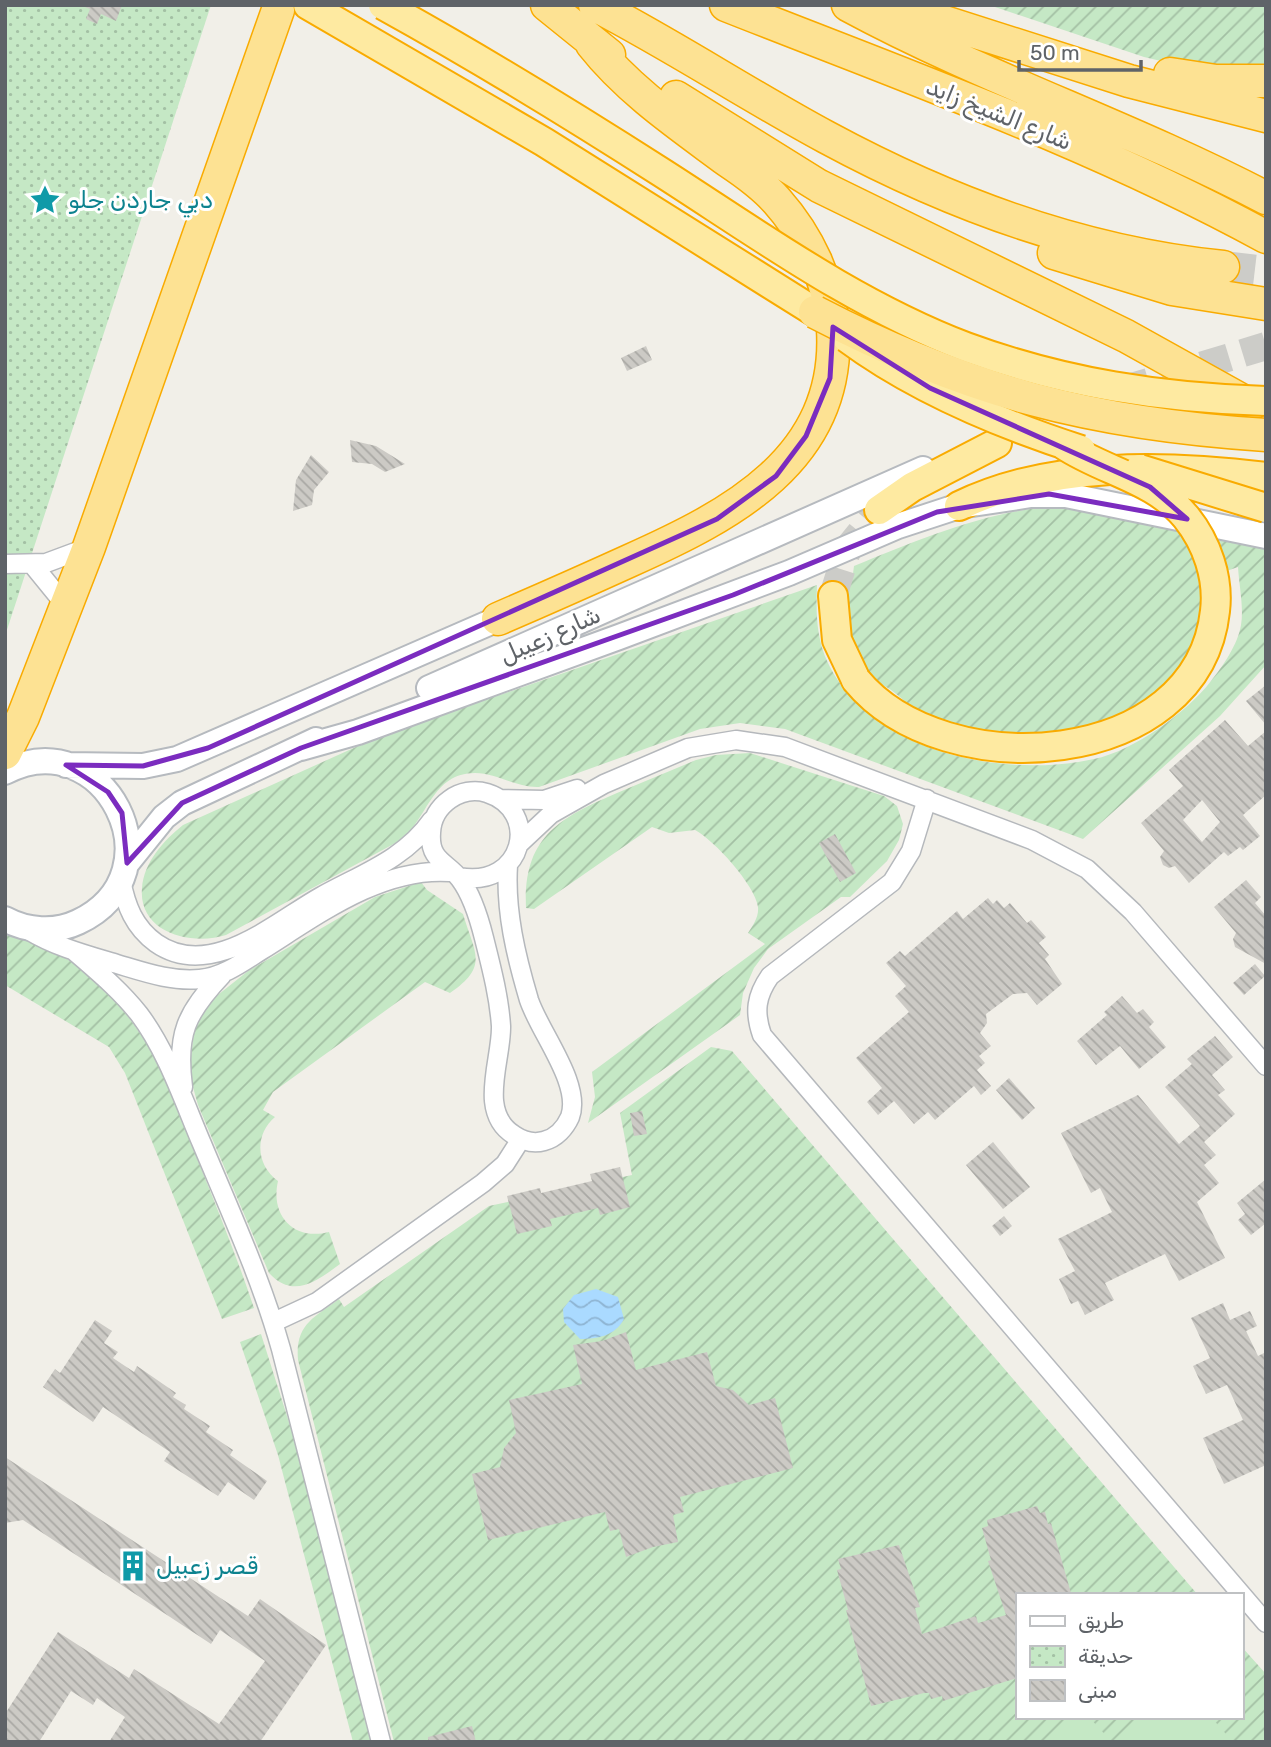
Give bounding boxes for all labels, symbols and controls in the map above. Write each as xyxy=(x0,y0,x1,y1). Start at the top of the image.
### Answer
scale bar xyxy=(1019,28,1142,72)
text: 50 m xyxy=(1030,40,1080,65)
street label: شارع الشيخ زايد xyxy=(921,72,1076,159)
place icon: دبي جاردن جلو xyxy=(28,183,62,217)
place label: دبي جاردن جلو xyxy=(68,186,213,218)
street label: شارع زعيبل xyxy=(495,600,606,672)
building icon: قصر زعبيل xyxy=(116,1549,150,1583)
place label: قصر زعبيل xyxy=(156,1552,258,1580)
legend xyxy=(1016,1593,1243,1719)
text: طريق xyxy=(1078,1608,1124,1633)
text: حديقة xyxy=(1078,1643,1133,1668)
text: مبنى xyxy=(1078,1678,1117,1703)

